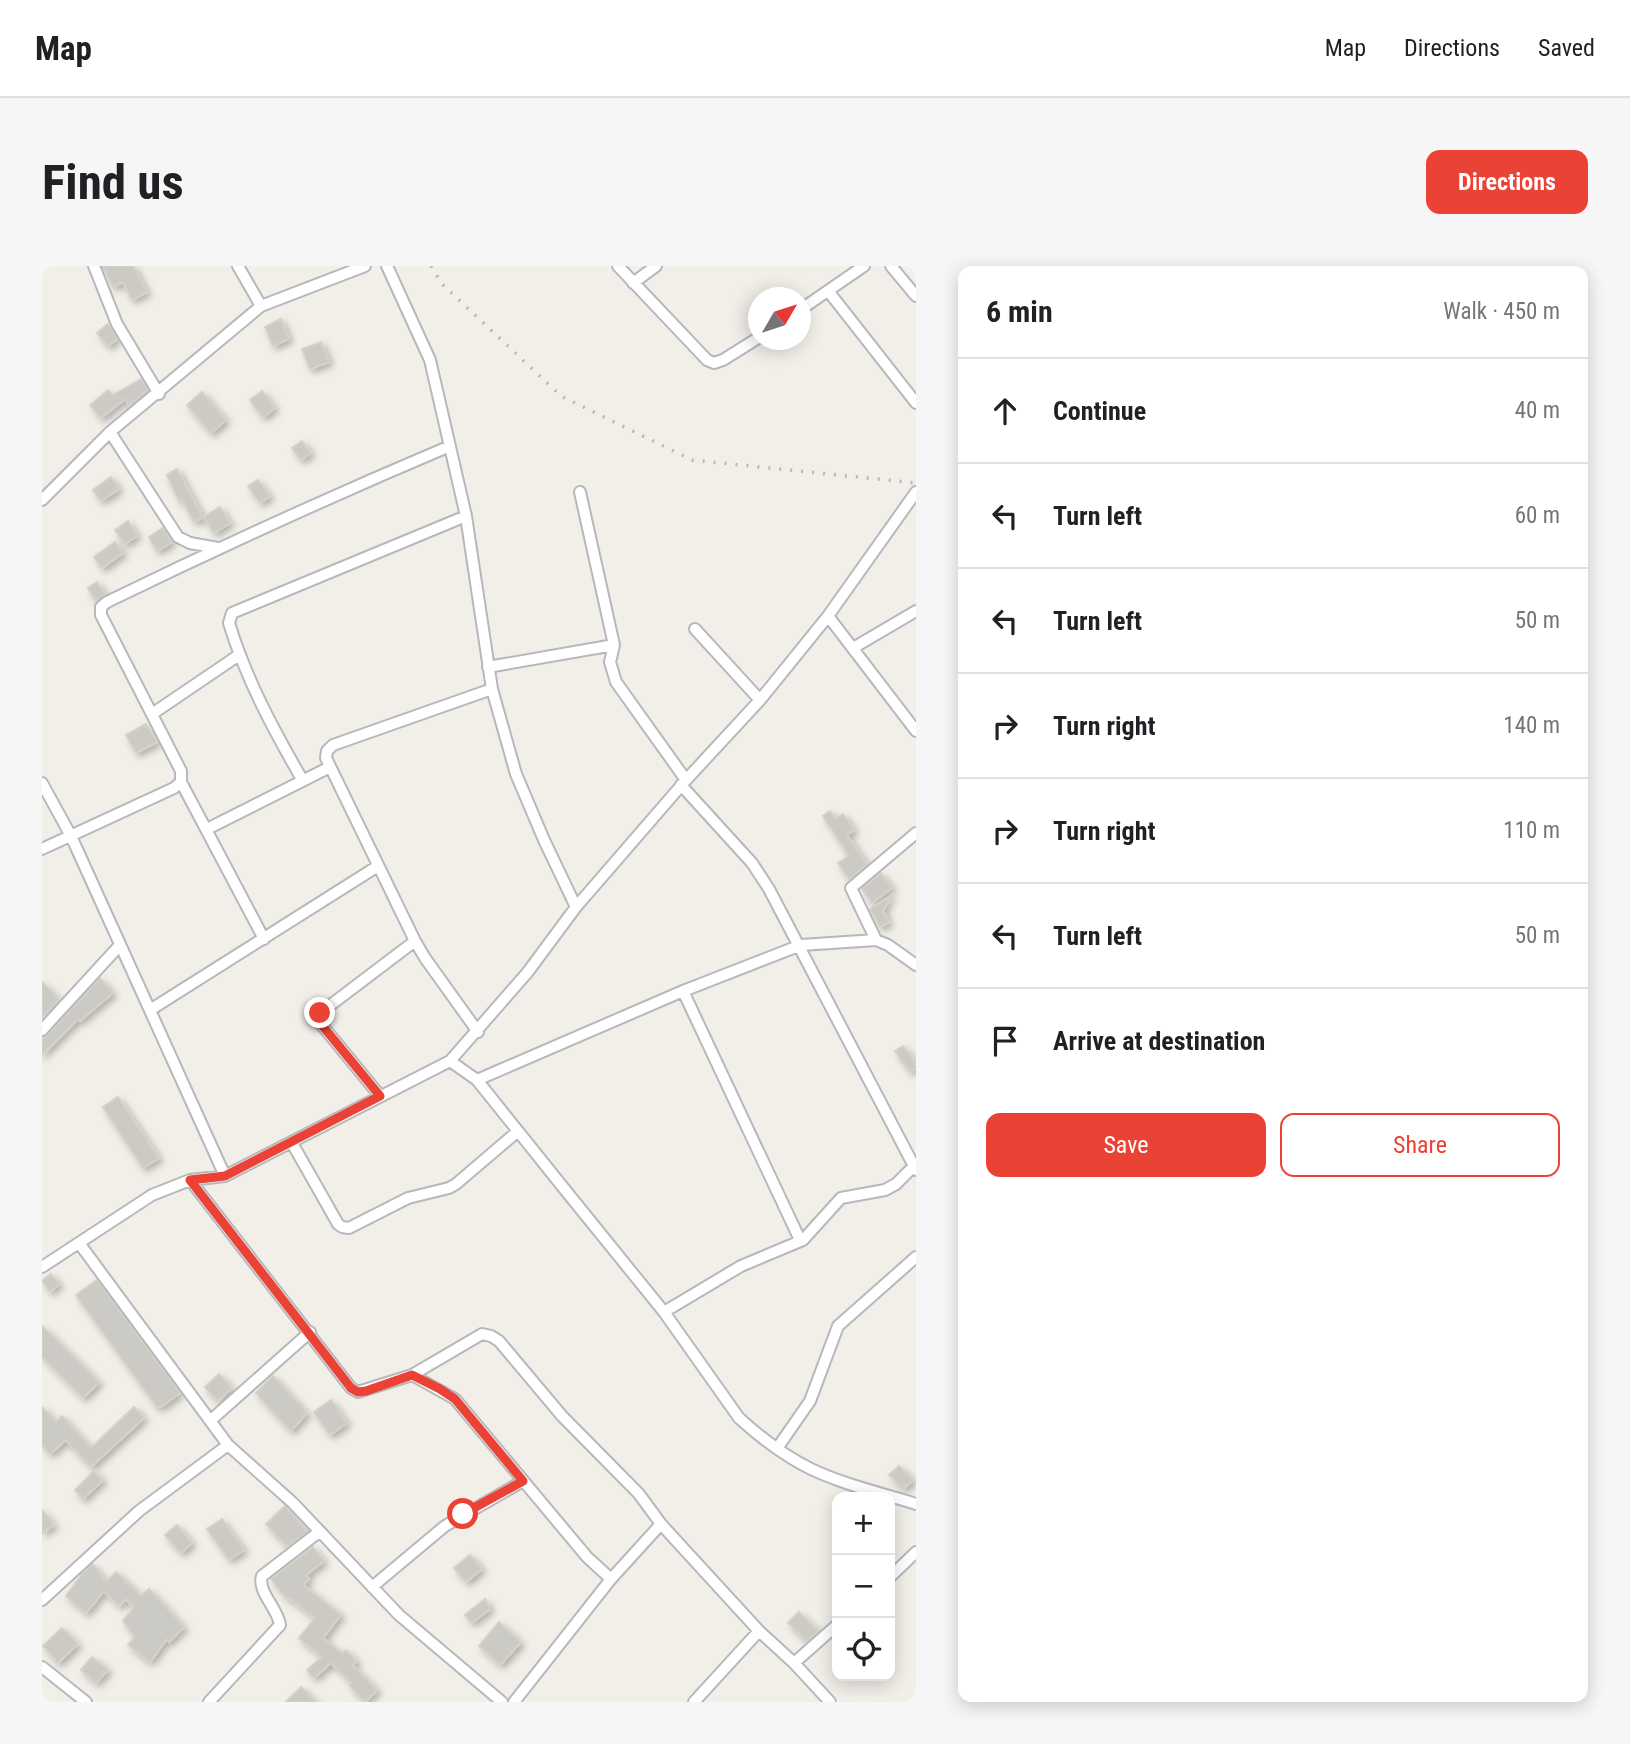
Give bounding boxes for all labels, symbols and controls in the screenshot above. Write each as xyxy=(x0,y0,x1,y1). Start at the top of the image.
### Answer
text: Map xyxy=(35,29,92,68)
text: Map xyxy=(1325,34,1366,62)
text: Directions xyxy=(1404,34,1500,62)
text: Saved xyxy=(1538,34,1595,62)
button: Directions xyxy=(1426,150,1588,214)
text: Find us xyxy=(42,154,184,211)
north arrow xyxy=(748,287,811,350)
text: 6 min xyxy=(986,294,1053,329)
text: Walk · 450 m xyxy=(1443,298,1560,325)
icon: ahead xyxy=(986,392,1024,430)
text: Continue xyxy=(1053,396,1146,426)
text: 40 m xyxy=(1515,397,1560,424)
icon: left xyxy=(986,497,1024,535)
text: Turn left xyxy=(1053,501,1142,531)
text: 60 m xyxy=(1515,502,1560,529)
icon: left xyxy=(986,602,1024,640)
text: Turn left xyxy=(1053,606,1142,636)
text: 50 m xyxy=(1515,607,1560,634)
icon: right xyxy=(986,707,1024,745)
text: Turn right xyxy=(1053,711,1155,741)
text: 140 m xyxy=(1503,712,1560,739)
icon: right xyxy=(986,812,1024,850)
text: Turn right xyxy=(1053,816,1155,846)
text: 110 m xyxy=(1503,817,1560,844)
icon: left xyxy=(986,917,1024,955)
text: Turn left xyxy=(1053,921,1142,951)
text: 50 m xyxy=(1515,922,1560,949)
route end xyxy=(304,997,335,1028)
icon: arrive xyxy=(986,1022,1024,1060)
text: Arrive at destination xyxy=(1053,1026,1265,1056)
button: Save xyxy=(986,1113,1266,1177)
button: Share xyxy=(1280,1113,1560,1177)
map controls xyxy=(832,1492,895,1681)
button: + xyxy=(832,1492,895,1555)
route start xyxy=(447,1498,478,1529)
button: − xyxy=(832,1555,895,1618)
button: locate xyxy=(832,1618,895,1681)

